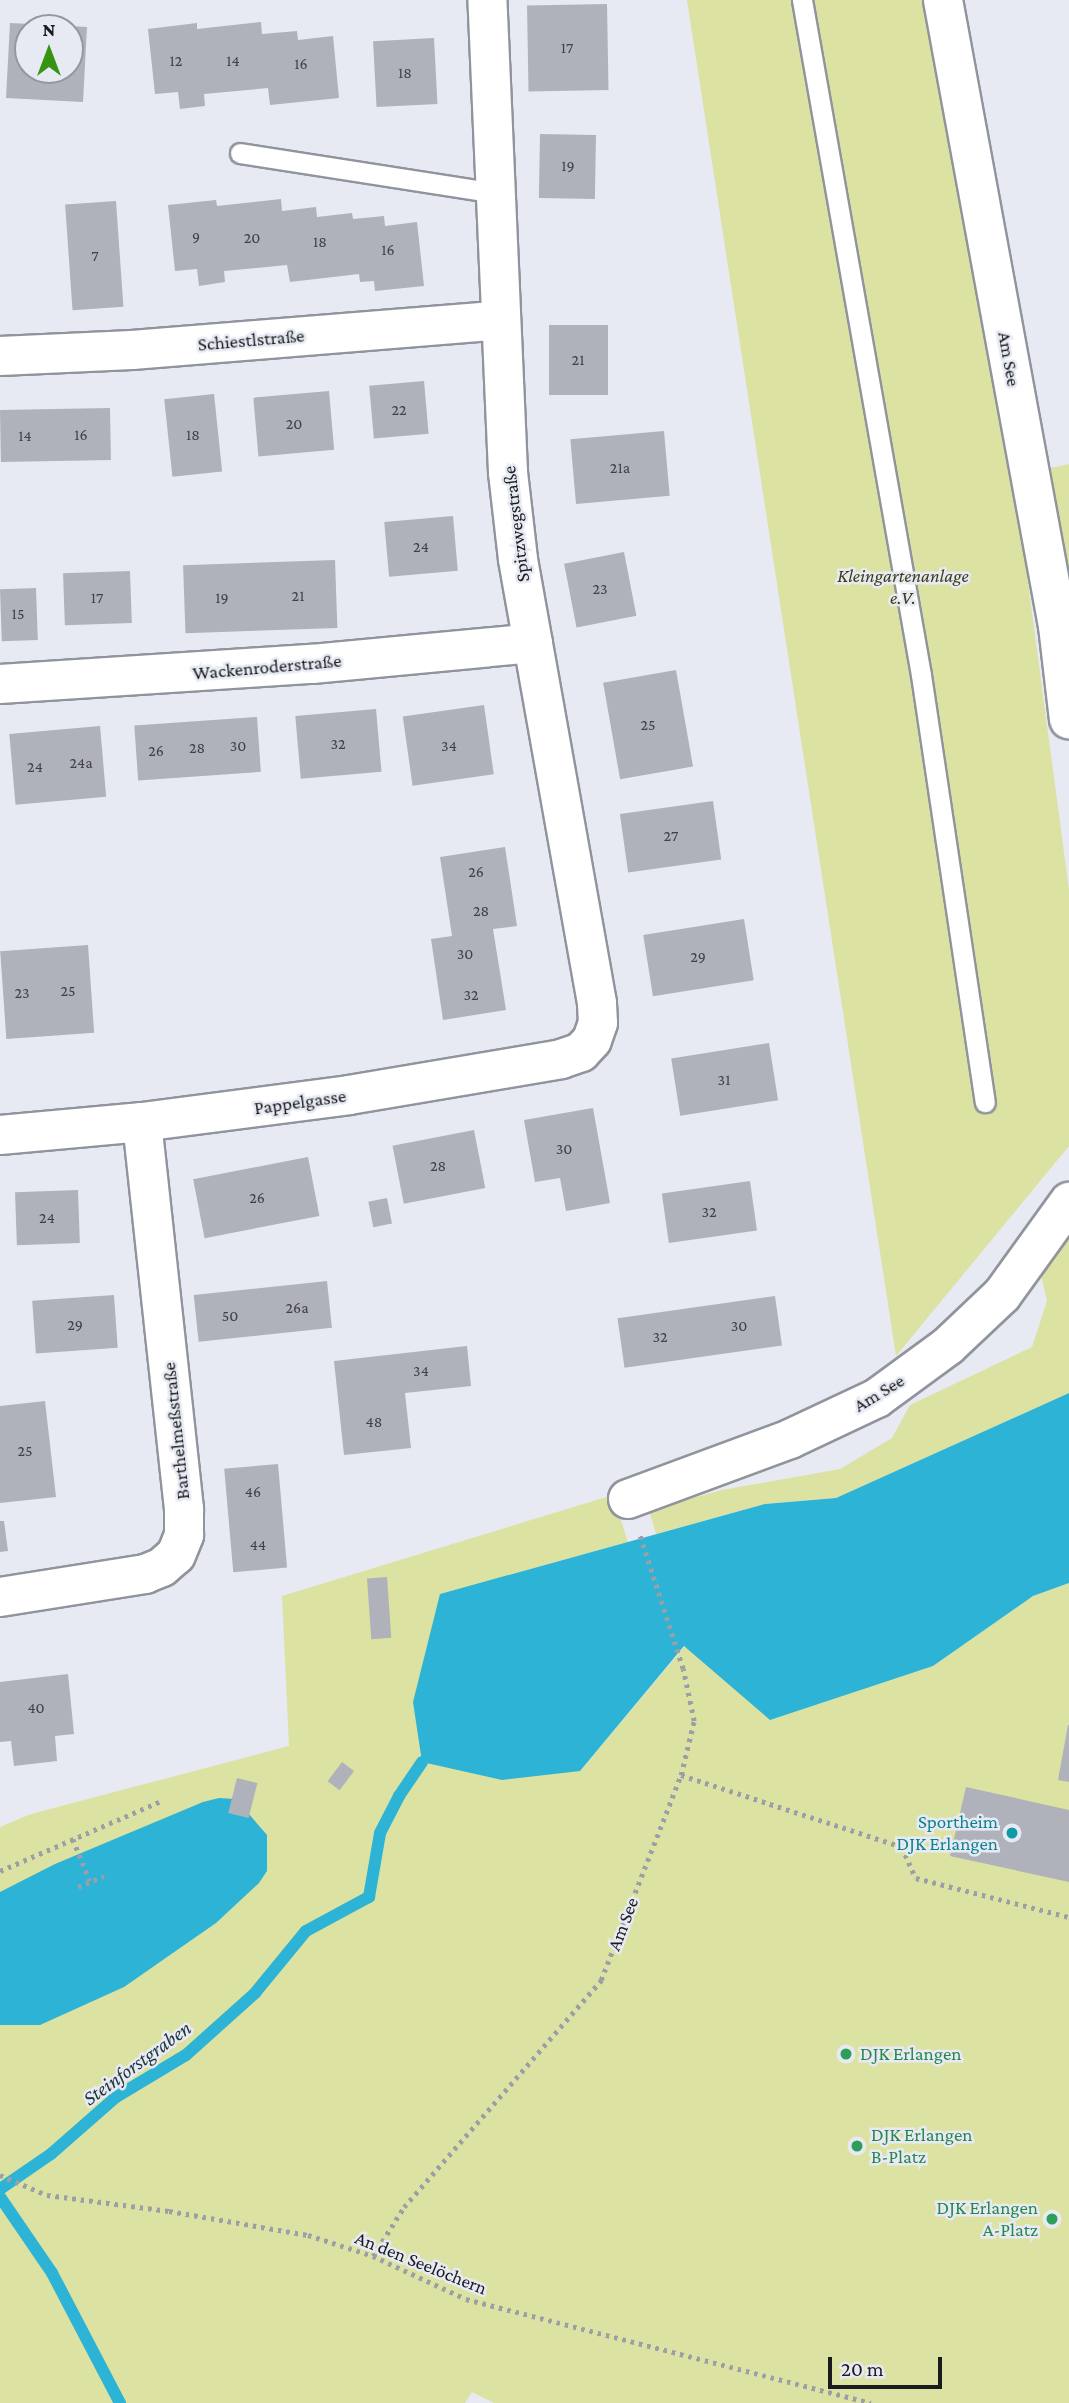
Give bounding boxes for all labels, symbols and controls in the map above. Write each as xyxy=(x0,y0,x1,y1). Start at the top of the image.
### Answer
north arrow xyxy=(14,14,84,84)
text: N xyxy=(43,19,55,40)
house number: 17 xyxy=(561,38,573,58)
house number: 12 xyxy=(170,51,182,71)
house number: 14 xyxy=(226,51,240,71)
house number: 16 xyxy=(294,54,308,74)
house number: 18 xyxy=(398,63,412,83)
house number: 19 xyxy=(561,156,575,176)
house number: 9 xyxy=(192,227,200,247)
house number: 20 xyxy=(244,228,260,248)
house number: 18 xyxy=(313,232,327,252)
house number: 16 xyxy=(381,240,395,260)
house number: 7 xyxy=(91,246,99,266)
street label: Schiestlstraße xyxy=(197,324,305,356)
street label: Am See xyxy=(993,330,1025,388)
house number: 21 xyxy=(572,350,584,370)
house number: 22 xyxy=(391,400,407,420)
house number: 20 xyxy=(286,414,302,434)
house number: 16 xyxy=(74,425,88,445)
house number: 18 xyxy=(186,425,200,445)
house number: 14 xyxy=(18,426,32,446)
house number: 21a xyxy=(610,458,630,478)
street label: Spitzwegstraße xyxy=(498,465,534,583)
house number: 24 xyxy=(413,537,429,557)
park label: Kleingartenanlage e.V. xyxy=(837,565,969,609)
house number: 23 xyxy=(592,579,608,599)
house number: 21 xyxy=(292,586,304,606)
house number: 17 xyxy=(91,588,103,608)
house number: 19 xyxy=(215,588,229,608)
house number: 15 xyxy=(12,604,24,624)
street label: Wackenroderstraße xyxy=(192,649,342,685)
house number: 25 xyxy=(640,715,656,735)
house number: 32 xyxy=(330,734,346,754)
house number: 30 xyxy=(230,736,246,756)
house number: 34 xyxy=(441,736,457,756)
house number: 28 xyxy=(189,738,205,758)
house number: 26 xyxy=(148,741,164,761)
house number: 24a xyxy=(69,753,93,773)
house number: 24 xyxy=(27,757,43,777)
house number: 27 xyxy=(664,826,678,846)
house number: 26 xyxy=(468,862,484,882)
house number: 28 xyxy=(473,901,489,921)
house number: 30 xyxy=(457,944,473,964)
house number: 29 xyxy=(690,947,706,967)
house number: 25 xyxy=(60,981,76,1001)
house number: 23 xyxy=(14,983,30,1003)
house number: 32 xyxy=(463,985,479,1005)
house number: 31 xyxy=(718,1070,730,1090)
street label: Pappelgasse xyxy=(253,1084,347,1120)
house number: 30 xyxy=(556,1139,572,1159)
house number: 28 xyxy=(430,1156,446,1176)
house number: 26 xyxy=(249,1188,265,1208)
house number: 32 xyxy=(701,1202,717,1222)
house number: 24 xyxy=(39,1208,55,1228)
house number: 26a xyxy=(285,1298,309,1318)
house number: 50 xyxy=(222,1306,238,1326)
house number: 29 xyxy=(67,1315,83,1335)
house number: 30 xyxy=(731,1316,747,1336)
house number: 32 xyxy=(652,1327,668,1347)
street label: Barthelmeßstraße xyxy=(157,1361,195,1501)
house number: 34 xyxy=(413,1361,429,1381)
street label: Am See xyxy=(849,1369,909,1417)
house number: 48 xyxy=(366,1412,382,1432)
house number: 25 xyxy=(17,1441,33,1461)
house number: 46 xyxy=(245,1482,261,1502)
house number: 44 xyxy=(250,1535,266,1555)
house number: 40 xyxy=(27,1698,45,1718)
place label: Sportheim DJK Erlangen xyxy=(897,1811,998,1855)
marker: Sportheim DJK Erlangen xyxy=(1004,1825,1020,1841)
street label: Am See xyxy=(602,1894,644,1954)
water label: Steinforstgraben xyxy=(78,2015,196,2111)
place label: DJK Erlangen xyxy=(860,2043,961,2065)
marker: DJK Erlangen xyxy=(838,2046,854,2062)
place label: DJK Erlangen B-Platz xyxy=(871,2124,972,2168)
marker: DJK Erlangen B-Platz xyxy=(849,2138,865,2154)
place label: DJK Erlangen A-Platz xyxy=(937,2197,1038,2241)
marker: DJK Erlangen A-Platz xyxy=(1044,2211,1060,2227)
street label: An den Seelöchern xyxy=(352,2226,490,2300)
scale bar xyxy=(831,2344,945,2388)
text: 20 m xyxy=(841,2357,884,2381)

